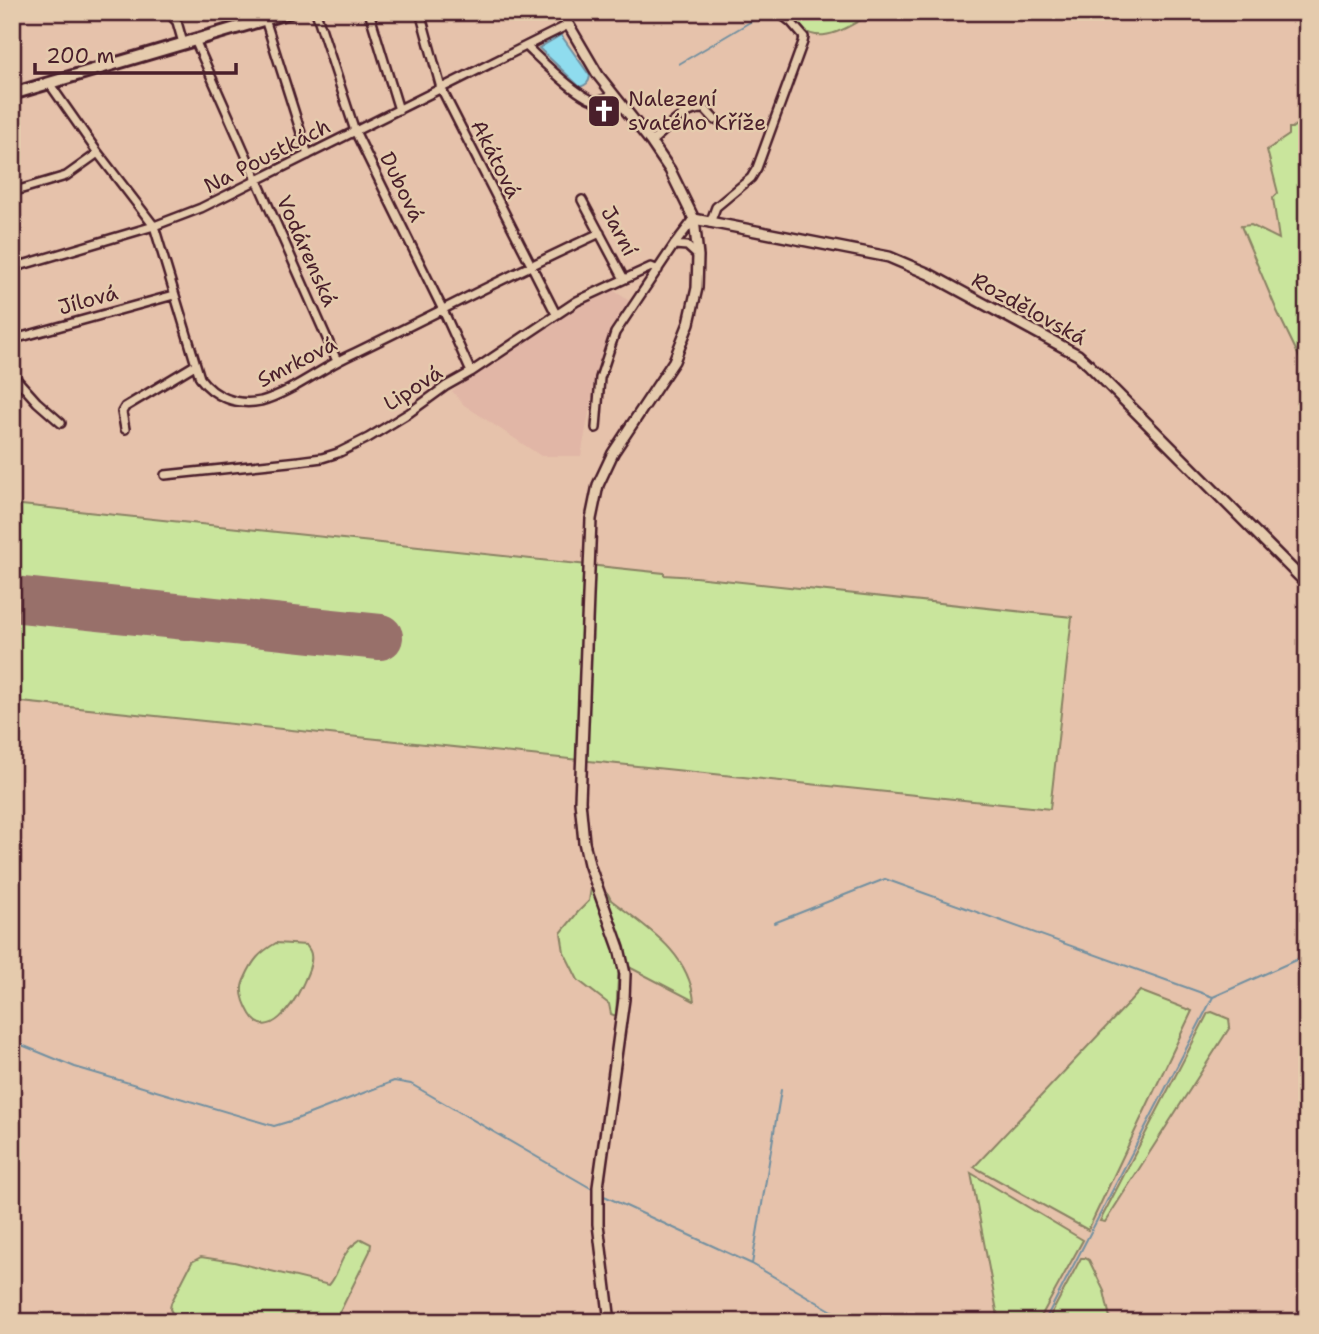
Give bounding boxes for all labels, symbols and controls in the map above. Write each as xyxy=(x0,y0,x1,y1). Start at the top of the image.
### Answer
scale bar xyxy=(35,32,236,76)
text: 200 m xyxy=(46,42,115,70)
place label: Nalezení svatého Kříže xyxy=(628,85,766,137)
church icon: Nalezení svatého Kříže xyxy=(585,92,623,130)
street label: Na Poustkách xyxy=(199,112,335,200)
street label: Akátová xyxy=(464,115,528,203)
street label: Dubová xyxy=(373,147,431,227)
street label: Vodárenská xyxy=(270,191,344,311)
street label: Jarní xyxy=(594,201,644,261)
street label: Rozdělovská xyxy=(967,266,1091,352)
street label: Jílová xyxy=(55,279,121,321)
street label: Smrková xyxy=(253,330,341,394)
street label: Lipová xyxy=(378,359,448,417)

